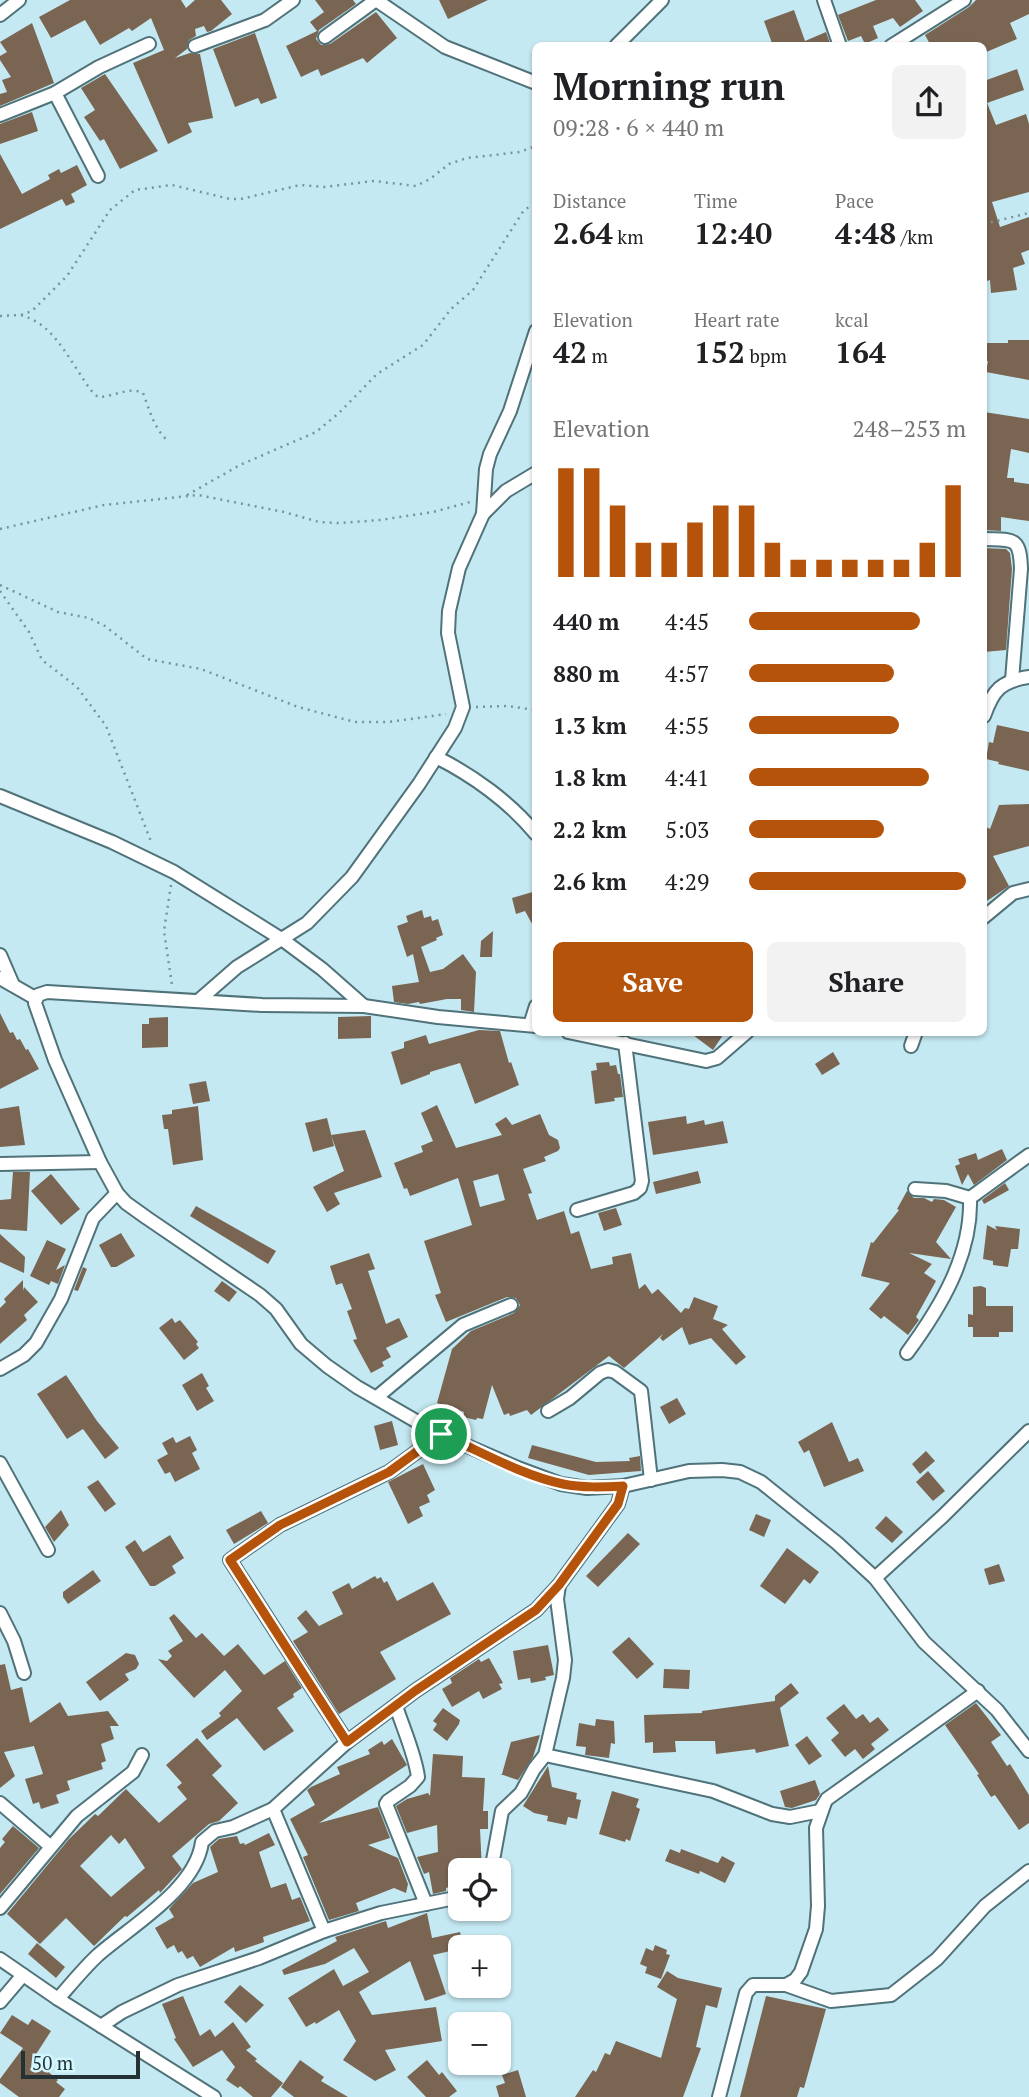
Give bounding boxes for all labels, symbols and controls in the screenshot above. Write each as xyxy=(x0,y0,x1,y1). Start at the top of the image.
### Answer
text: Morning run xyxy=(553,61,785,111)
button: share xyxy=(892,65,966,139)
text: 09:28 · 6 × 440 m xyxy=(553,112,724,143)
text: Distance xyxy=(553,188,626,213)
text: Time xyxy=(694,188,737,213)
text: Pace xyxy=(835,188,874,213)
text: 2.64 xyxy=(553,213,613,253)
text: 12:40 xyxy=(694,213,772,253)
text: 4:48 xyxy=(835,213,896,253)
text: km xyxy=(613,224,644,249)
text: /km xyxy=(896,224,934,249)
text: Elevation xyxy=(553,307,633,332)
text: Heart rate xyxy=(694,307,779,332)
text: kcal xyxy=(835,307,869,332)
text: 42 xyxy=(553,332,587,372)
text: 152 xyxy=(694,332,745,372)
text: 164 xyxy=(835,332,886,372)
text: m xyxy=(587,343,608,368)
text: bpm xyxy=(745,343,787,368)
text: Elevation xyxy=(553,413,650,444)
text: 248–253 m xyxy=(853,413,966,444)
text: 440 m xyxy=(553,606,619,637)
text: 4:45 xyxy=(665,606,709,637)
text: 880 m xyxy=(553,658,619,689)
text: 4:57 xyxy=(665,658,709,689)
text: 1.3 km xyxy=(553,710,627,741)
text: 4:55 xyxy=(665,710,709,741)
text: 1.8 km xyxy=(553,762,627,793)
text: 4:41 xyxy=(665,762,709,793)
text: 2.2 km xyxy=(553,814,627,845)
text: 5:03 xyxy=(665,814,709,845)
text: 2.6 km xyxy=(553,866,627,897)
text: 4:29 xyxy=(665,866,709,897)
button: Save xyxy=(553,942,753,1022)
button: Share xyxy=(767,942,966,1022)
pin xyxy=(411,1404,471,1464)
icon: arrive xyxy=(422,1415,460,1453)
map controls xyxy=(448,1858,511,2075)
button: locate xyxy=(448,1858,511,1921)
button: + xyxy=(448,1935,511,1998)
button: − xyxy=(448,2012,511,2075)
scale bar xyxy=(21,2048,140,2080)
text: 50 m xyxy=(32,2050,73,2075)

